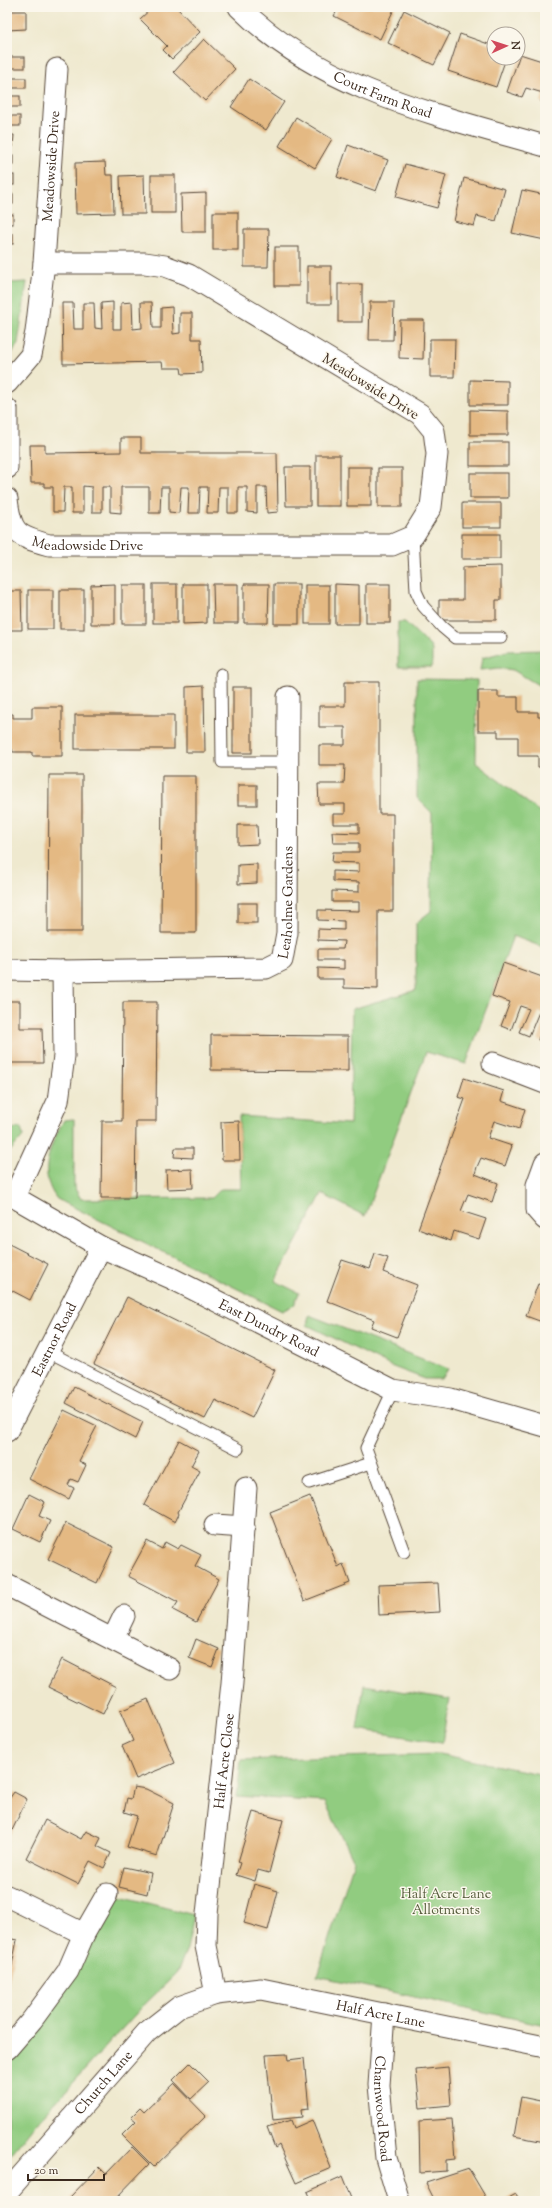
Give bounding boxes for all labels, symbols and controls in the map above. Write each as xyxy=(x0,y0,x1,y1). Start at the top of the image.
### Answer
north arrow xyxy=(486,26,526,66)
text: N xyxy=(507,40,523,51)
street label: Court Farm Road xyxy=(329,68,434,125)
street label: Meadowside Drive xyxy=(39,110,66,222)
street label: Meadowside Drive xyxy=(317,350,422,426)
street label: Meadowside Drive xyxy=(29,533,143,557)
street label: Leaholme Gardens xyxy=(274,846,299,961)
street label: East Dundry Road xyxy=(215,1296,322,1363)
street label: Eastnor Road xyxy=(28,1300,83,1381)
street label: Half Acre Close xyxy=(210,1712,241,1810)
park label: Half Acre Lane Allotments xyxy=(401,1885,491,1921)
street label: Half Acre Lane xyxy=(334,1997,427,2034)
street label: Church Lane xyxy=(71,2047,138,2120)
street label: Charnwood Road xyxy=(367,2055,394,2163)
scale bar xyxy=(28,2156,104,2182)
text: 20 m xyxy=(34,2162,59,2180)

